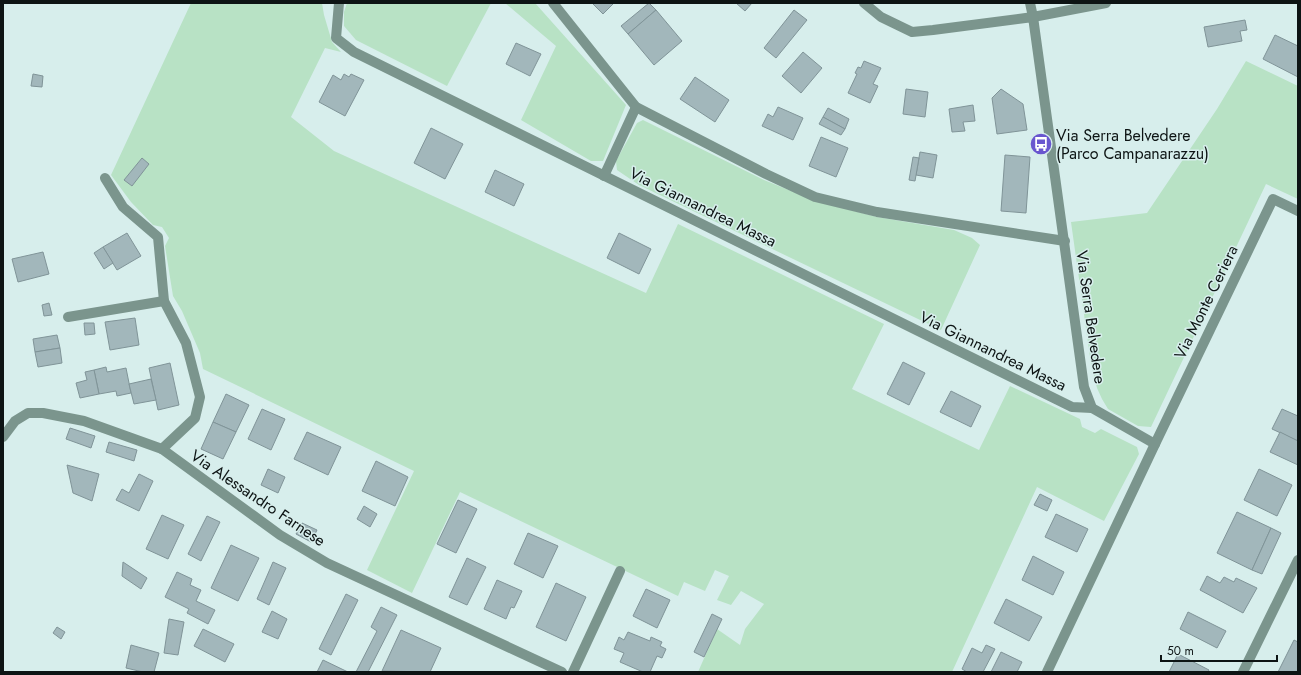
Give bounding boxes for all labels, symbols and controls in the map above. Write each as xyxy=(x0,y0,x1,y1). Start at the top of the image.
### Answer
place label: Via Serra Belvedere (Parco Campanarazzu) xyxy=(1056,124,1209,165)
bus stop icon: Via Serra Belvedere (Parco Campanarazzu) xyxy=(1028,131,1054,157)
street label: Via Giannandrea Massa xyxy=(626,161,780,253)
street label: Via Monte Ceriera xyxy=(1168,241,1244,363)
street label: Via Serra Belvedere xyxy=(1070,249,1112,385)
street label: Via Giannandrea Massa xyxy=(916,305,1070,397)
street label: Via Alessandro Farnese xyxy=(186,444,330,552)
scale bar xyxy=(1161,637,1277,663)
text: 50 m xyxy=(1167,642,1194,660)

